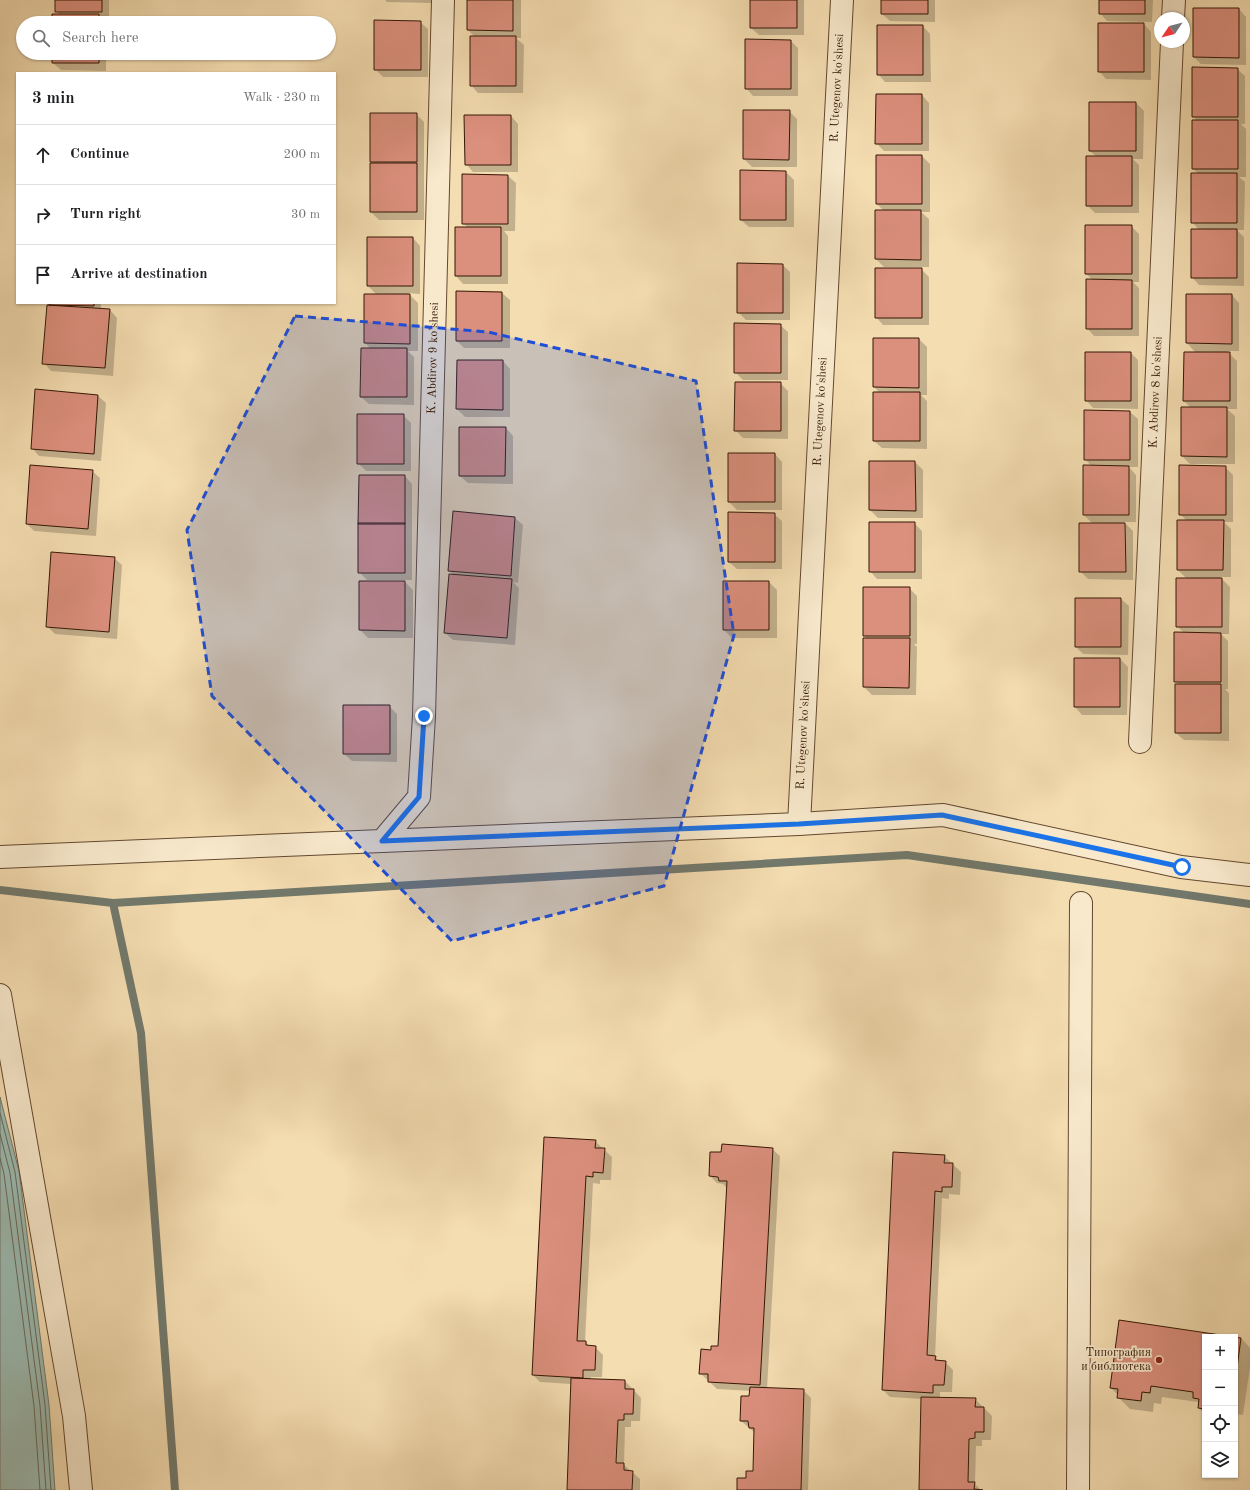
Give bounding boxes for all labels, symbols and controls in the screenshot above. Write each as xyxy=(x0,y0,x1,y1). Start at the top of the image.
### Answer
north arrow xyxy=(1154,12,1190,48)
search box xyxy=(16,16,336,60)
icon: search xyxy=(30,27,52,49)
text: Search here xyxy=(62,31,139,46)
street label: R. Utegenov ko'shesi xyxy=(829,33,846,143)
text: 3 min xyxy=(32,90,75,107)
text: Walk · 230 m xyxy=(243,91,320,104)
icon: ahead xyxy=(32,144,54,166)
text: Continue xyxy=(70,147,129,162)
text: 200 m xyxy=(283,148,320,161)
icon: right xyxy=(32,204,54,226)
text: Turn right xyxy=(70,207,141,222)
text: 30 m xyxy=(291,208,320,221)
icon: arrive xyxy=(32,264,54,286)
text: Arrive at destination xyxy=(70,267,208,282)
street label: K. Abdirov 9 ko'shesi xyxy=(426,302,441,414)
street label: K. Abdirov 8 ko'shesi xyxy=(1147,336,1165,449)
street label: R. Utegenov ko'shesi xyxy=(812,357,829,466)
street label: R. Utegenov ko'shesi xyxy=(795,680,812,790)
route end xyxy=(415,707,433,725)
route start xyxy=(1173,858,1191,876)
map controls xyxy=(1202,1334,1238,1478)
button: + xyxy=(1202,1334,1238,1370)
place label: Типография и библиотека xyxy=(1081,1347,1151,1373)
marker: Типография и библиотека xyxy=(1154,1355,1164,1365)
button: − xyxy=(1202,1370,1238,1406)
button: locate xyxy=(1202,1406,1238,1442)
button: layers xyxy=(1202,1442,1238,1478)

